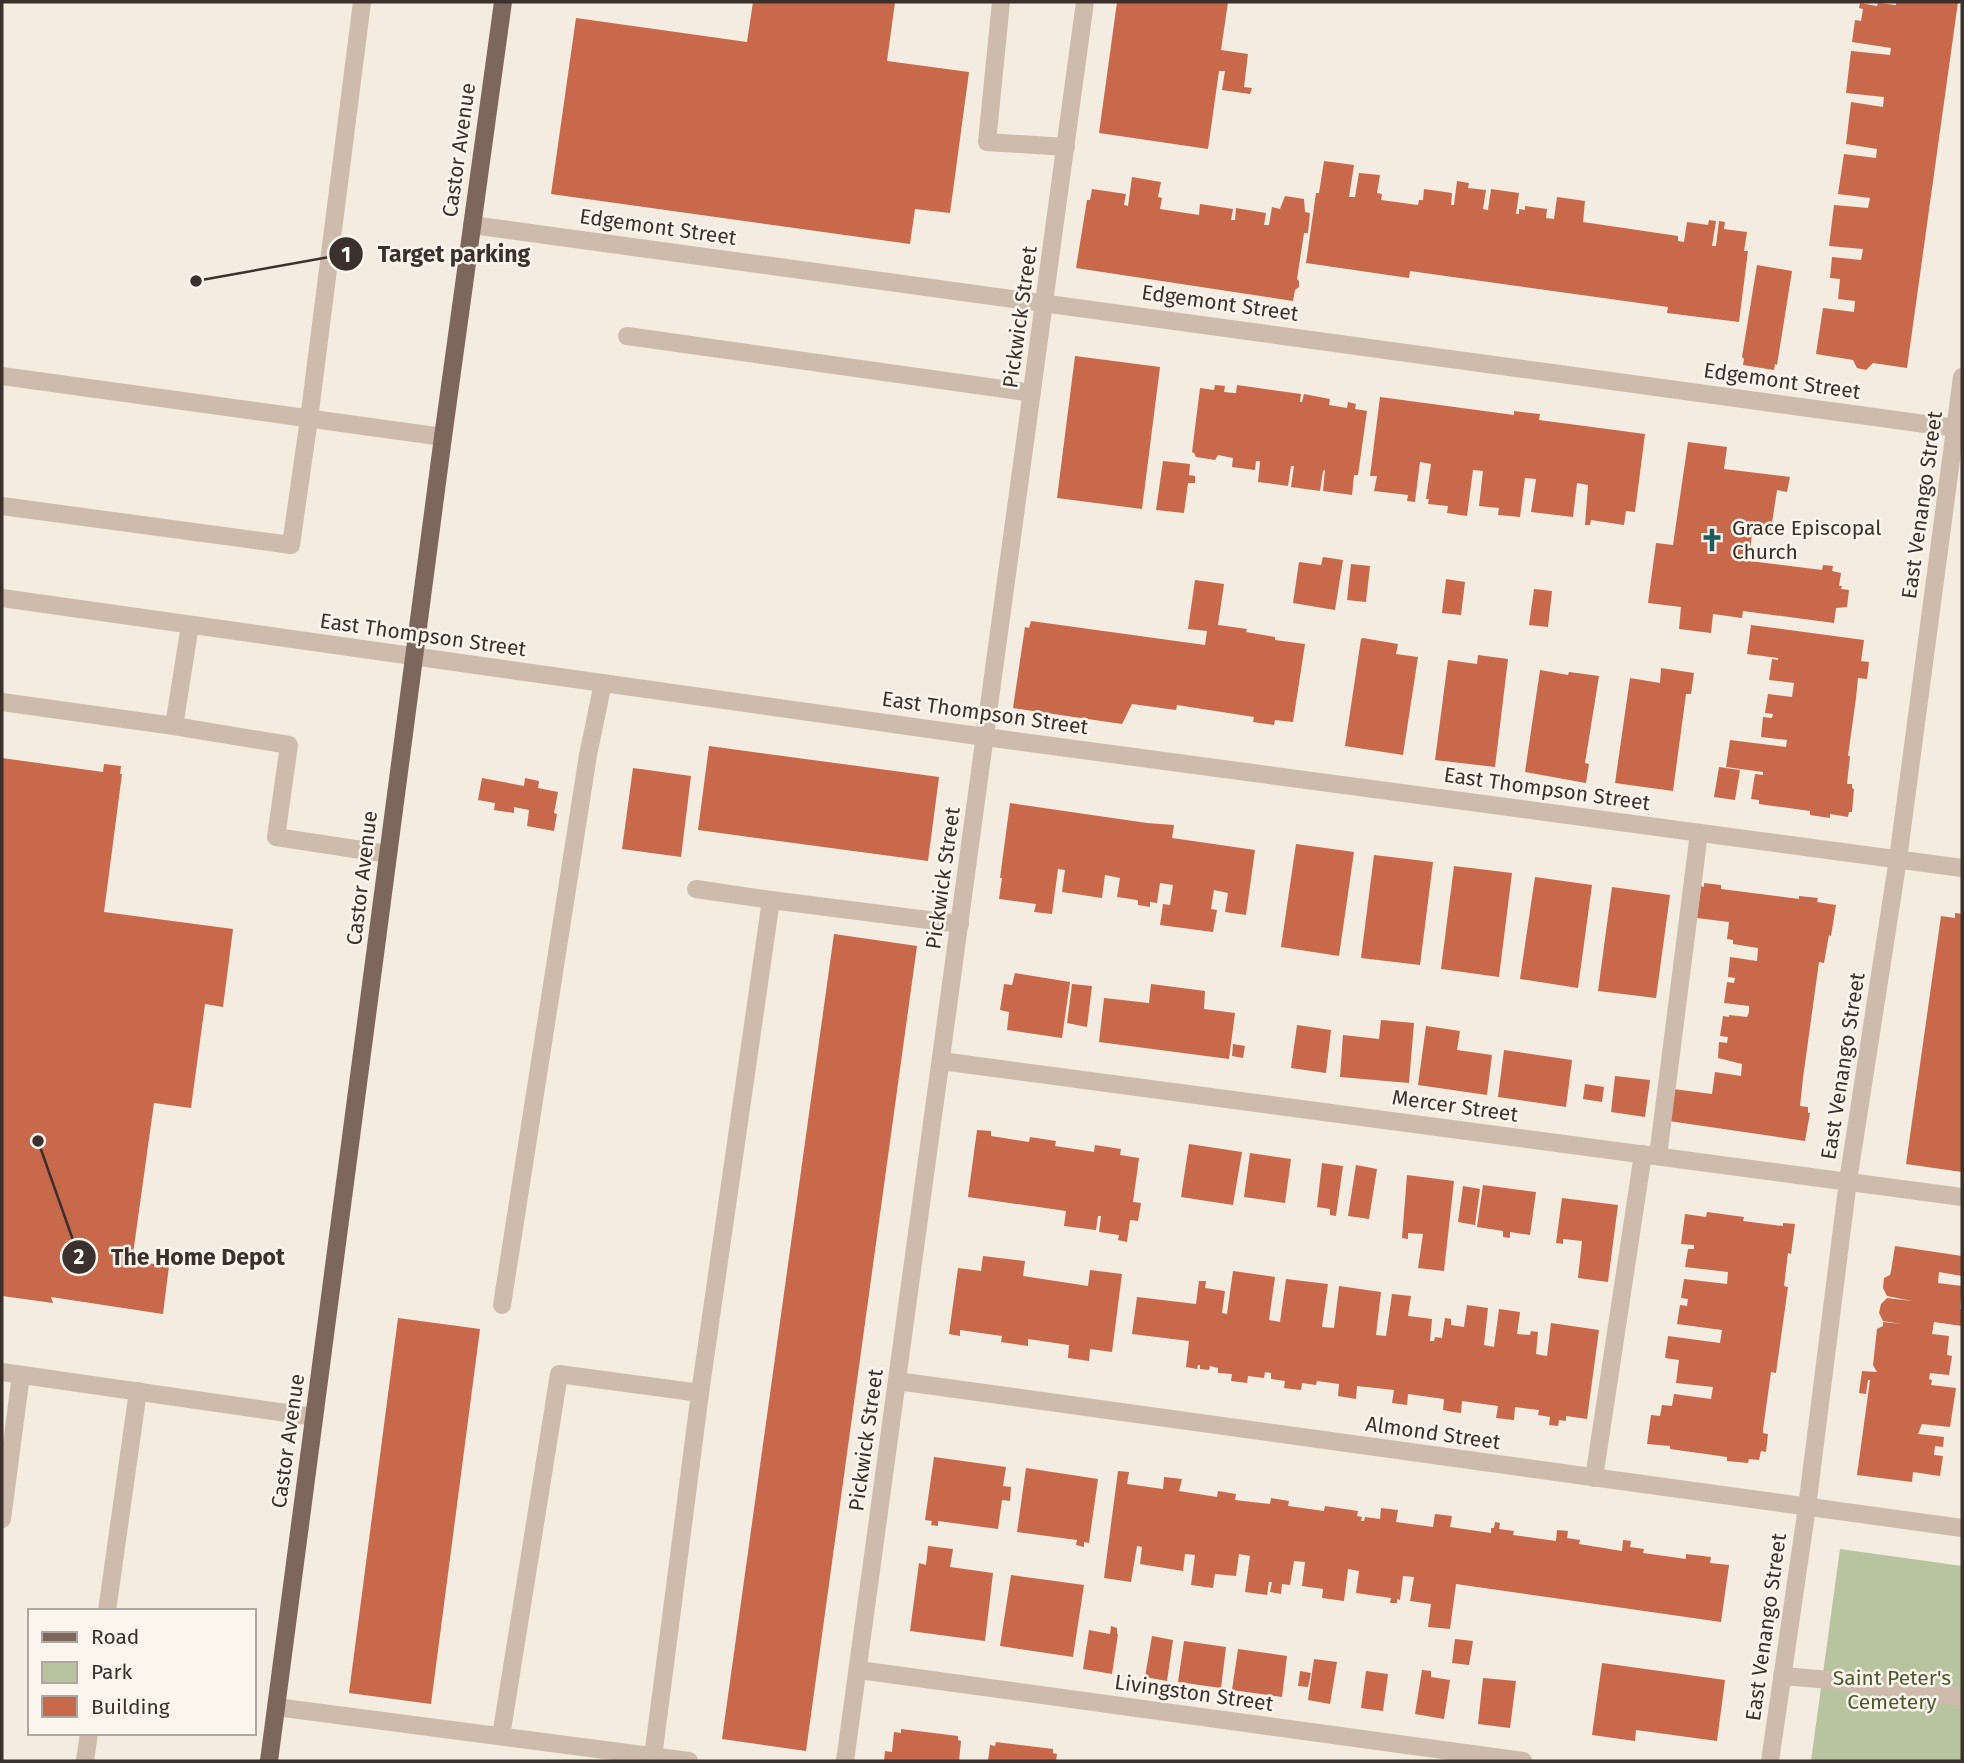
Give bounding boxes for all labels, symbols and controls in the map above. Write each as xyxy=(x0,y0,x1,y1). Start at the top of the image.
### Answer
street label: Castor Avenue xyxy=(437,81,481,219)
street label: Edgemont Street xyxy=(578,203,738,251)
callout: Target parking xyxy=(329,232,544,276)
text: Target parking xyxy=(378,240,531,268)
text: 1 xyxy=(341,242,351,268)
street label: Pickwick Street xyxy=(997,244,1043,390)
street label: Edgemont Street xyxy=(1140,279,1300,327)
street label: Edgemont Street xyxy=(1702,357,1862,405)
street label: East Venango Street xyxy=(1896,409,1948,600)
place label: Grace Episcopal Church xyxy=(1732,515,1881,565)
church icon: Grace Episcopal Church xyxy=(1698,526,1726,554)
street label: East Thompson Street xyxy=(318,608,528,662)
street label: East Thompson Street xyxy=(880,686,1090,740)
street label: East Thompson Street xyxy=(1442,762,1652,816)
street label: Pickwick Street xyxy=(920,805,966,951)
street label: Castor Avenue xyxy=(341,809,383,947)
street label: East Venango Street xyxy=(1815,970,1871,1161)
street label: Mercer Street xyxy=(1390,1084,1520,1128)
callout: The Home Depot xyxy=(62,1235,299,1279)
text: The Home Depot xyxy=(111,1243,286,1271)
text: 2 xyxy=(74,1244,85,1270)
street label: Pickwick Street xyxy=(843,1367,889,1513)
street label: Castor Avenue xyxy=(266,1372,310,1510)
street label: Almond Street xyxy=(1364,1411,1502,1455)
street label: East Venango Street xyxy=(1740,1531,1792,1722)
legend xyxy=(28,1609,256,1735)
text: Road xyxy=(91,1624,139,1650)
text: Park xyxy=(91,1659,133,1685)
park label: Saint Peter's Cemetery xyxy=(1833,1665,1951,1715)
street label: Livingston Street xyxy=(1113,1669,1275,1717)
text: Building xyxy=(91,1694,170,1720)

